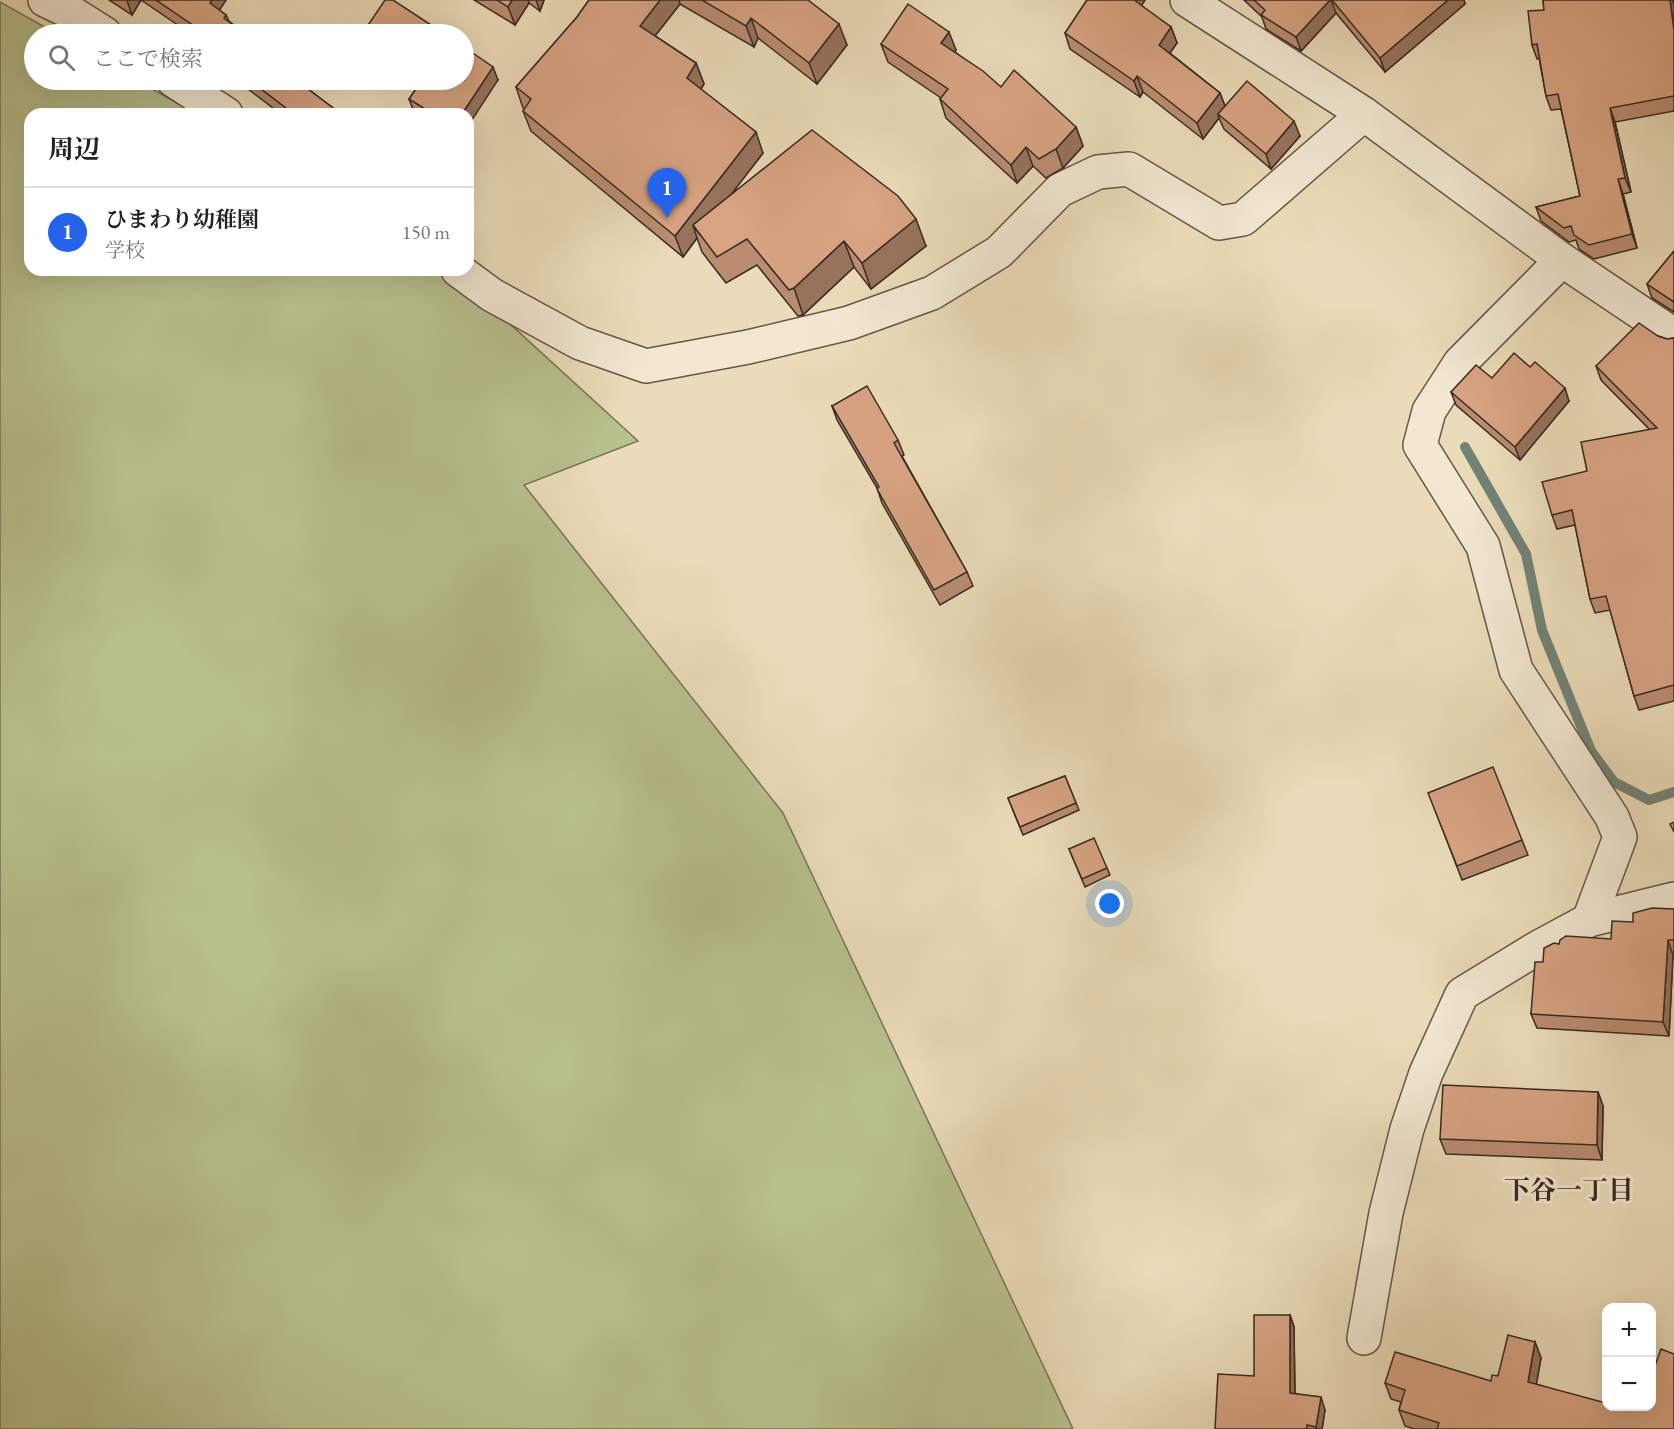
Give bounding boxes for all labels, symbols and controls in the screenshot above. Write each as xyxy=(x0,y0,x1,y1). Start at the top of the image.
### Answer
search box xyxy=(24,24,474,90)
icon: search xyxy=(45,41,78,74)
text: ここで検索 xyxy=(93,44,203,73)
text: 周辺 xyxy=(48,132,100,166)
pin: 1 xyxy=(648,168,686,218)
text: ひまわり幼稚園 xyxy=(105,205,259,234)
text: 1 xyxy=(62,219,73,245)
text: 150 m xyxy=(402,219,450,245)
text: 学校 xyxy=(105,237,145,263)
your location xyxy=(1095,889,1124,918)
district label: 下谷一丁目 xyxy=(1504,1173,1634,1207)
map controls xyxy=(1602,1303,1656,1411)
button: + xyxy=(1602,1303,1656,1357)
button: − xyxy=(1602,1357,1656,1411)

